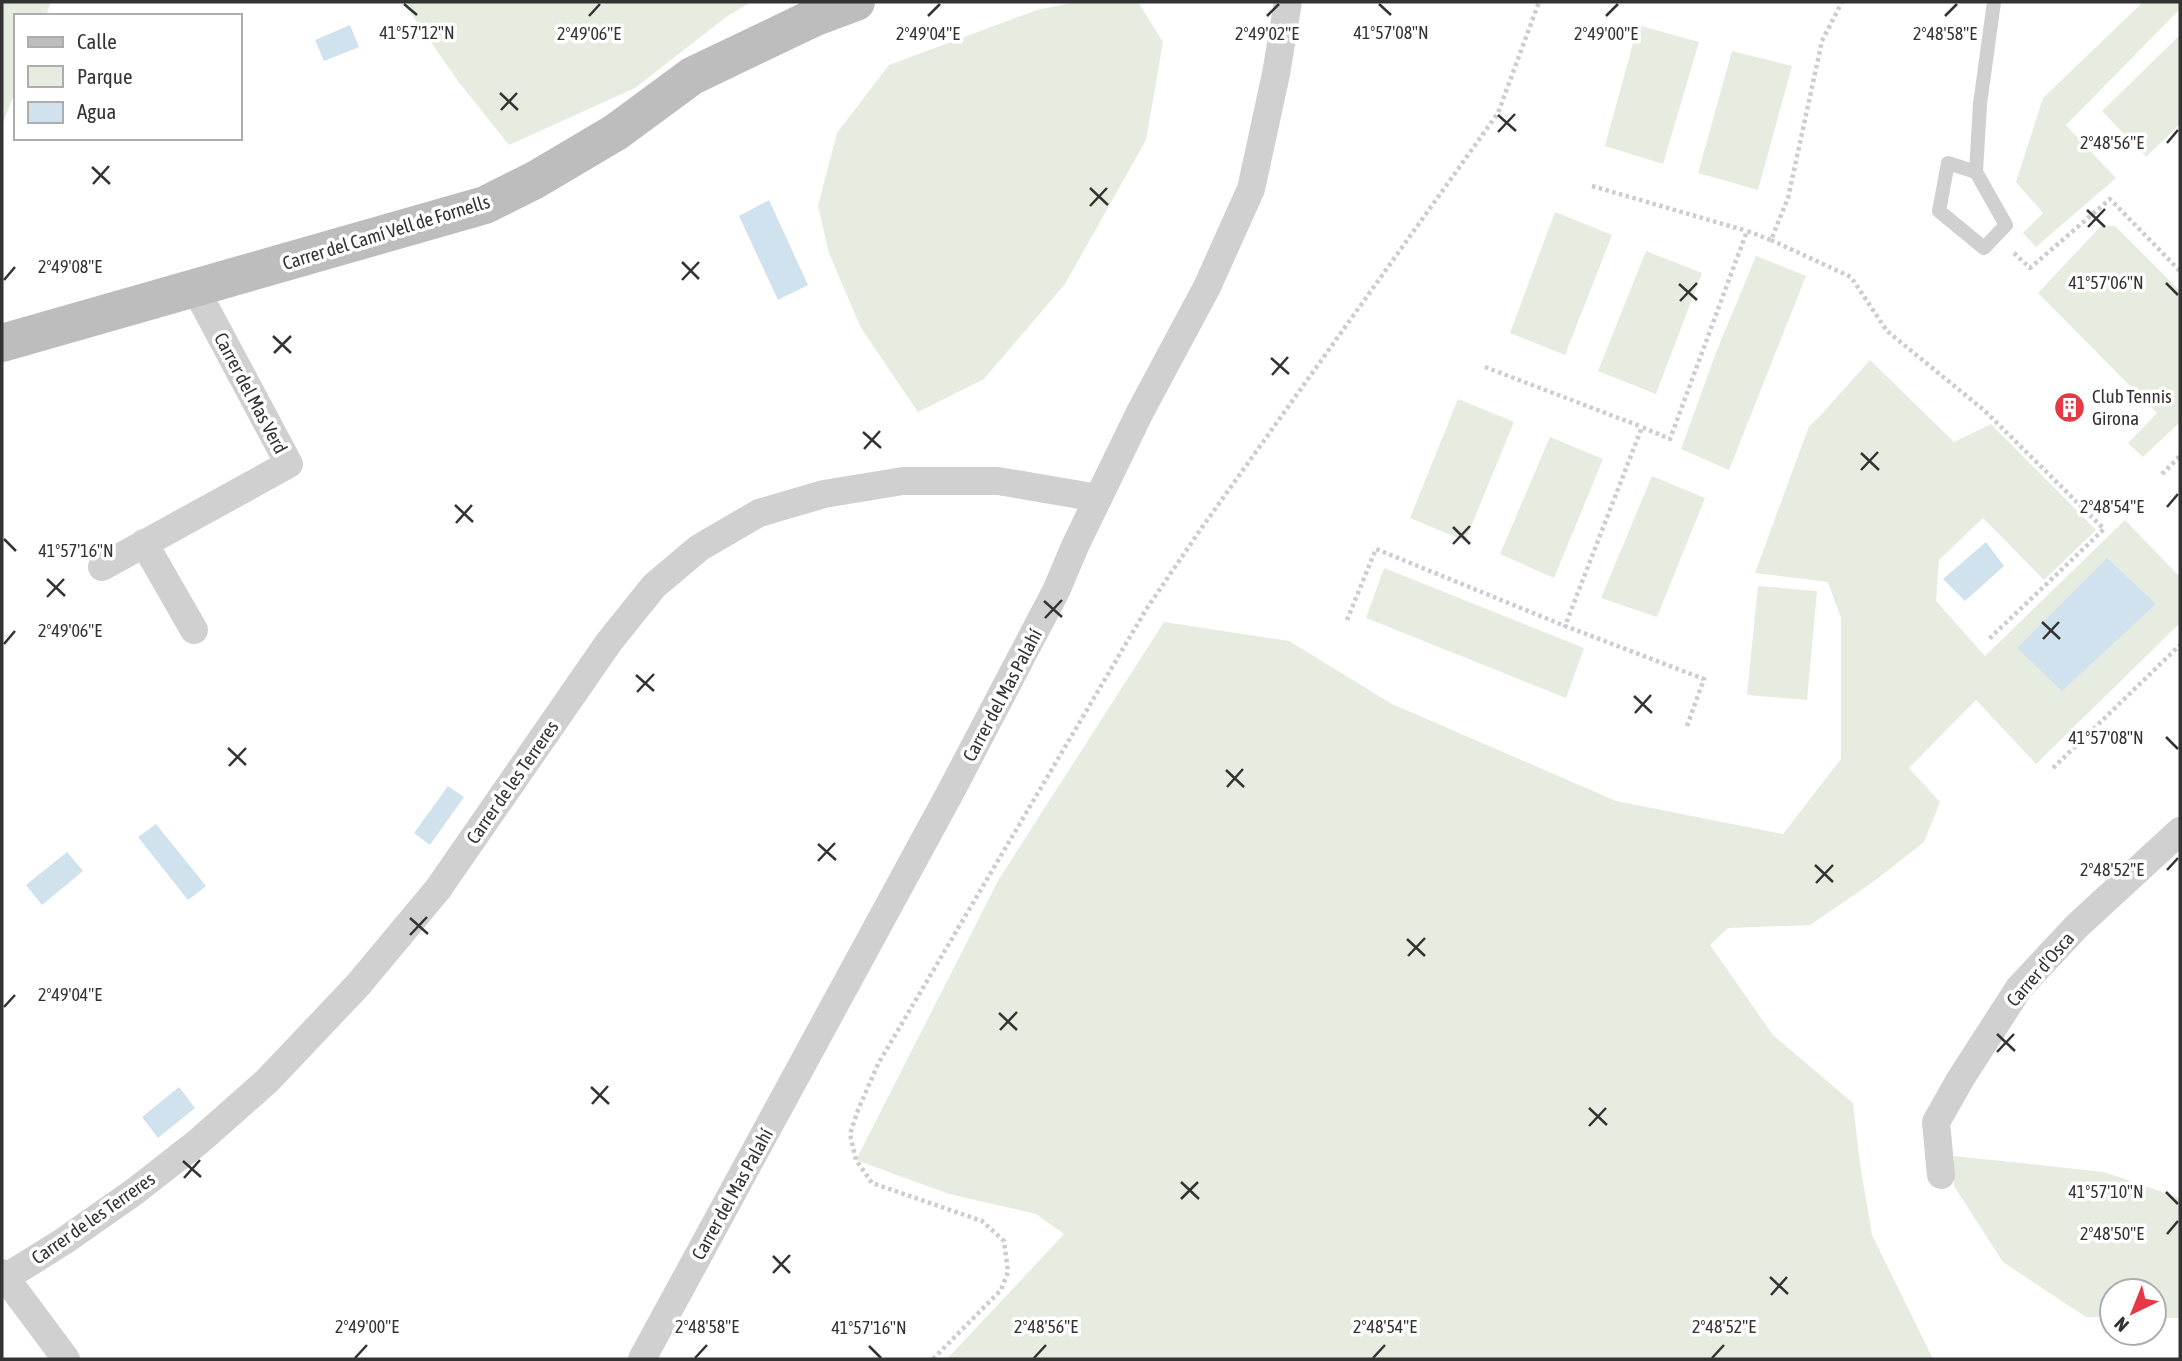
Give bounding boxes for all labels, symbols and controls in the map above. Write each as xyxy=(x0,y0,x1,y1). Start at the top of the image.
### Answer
legend xyxy=(14,14,242,140)
text: 41°57'12"N xyxy=(379,22,455,43)
text: 41°57'08"N xyxy=(1353,22,1429,43)
text: 2°49'06"E xyxy=(557,23,621,44)
text: 2°49'04"E xyxy=(896,23,960,44)
text: 2°49'02"E xyxy=(1235,23,1299,44)
text: 2°49'00"E xyxy=(1574,23,1638,44)
text: 2°48'58"E xyxy=(1913,23,1977,44)
text: Calle xyxy=(77,29,117,53)
text: Parque xyxy=(77,64,132,88)
text: Agua xyxy=(77,99,116,123)
text: 2°48'56"E xyxy=(2080,132,2144,153)
street label: Carrer del Camí Vell de Fornells xyxy=(280,190,493,274)
text: 2°49'08"E xyxy=(38,256,102,277)
text: 41°57'06"N xyxy=(2068,272,2144,293)
street label: Carrer del Mas Verd xyxy=(210,329,292,457)
place label: Club Tennis Girona xyxy=(2092,385,2172,429)
building icon: Club Tennis Girona xyxy=(2052,390,2086,424)
text: 2°48'54"E xyxy=(2080,496,2144,517)
text: 41°57'16"N xyxy=(38,540,114,561)
text: 2°49'06"E xyxy=(38,620,102,641)
street label: Carrer del Mas Palahí xyxy=(958,625,1046,765)
street label: Carrer de les Terreres xyxy=(461,716,563,848)
text: 41°57'08"N xyxy=(2068,727,2144,748)
text: 2°48'52"E xyxy=(2080,859,2144,880)
street label: Carrer d'Osca xyxy=(2002,927,2078,1011)
text: 2°49'04"E xyxy=(38,984,102,1005)
street label: Carrer del Mas Palahí xyxy=(687,1124,777,1264)
street label: Carrer de les Terreres xyxy=(27,1167,159,1269)
text: 41°57'10"N xyxy=(2068,1181,2144,1202)
text: 2°48'50"E xyxy=(2080,1223,2144,1244)
north arrow xyxy=(2098,1277,2168,1347)
text: N xyxy=(2110,1313,2133,1336)
text: 2°49'00"E xyxy=(335,1316,399,1337)
text: 2°48'58"E xyxy=(675,1316,739,1337)
text: 2°48'56"E xyxy=(1014,1316,1078,1337)
text: 2°48'54"E xyxy=(1353,1316,1417,1337)
text: 2°48'52"E xyxy=(1692,1316,1756,1337)
text: 41°57'16"N xyxy=(831,1317,907,1338)

